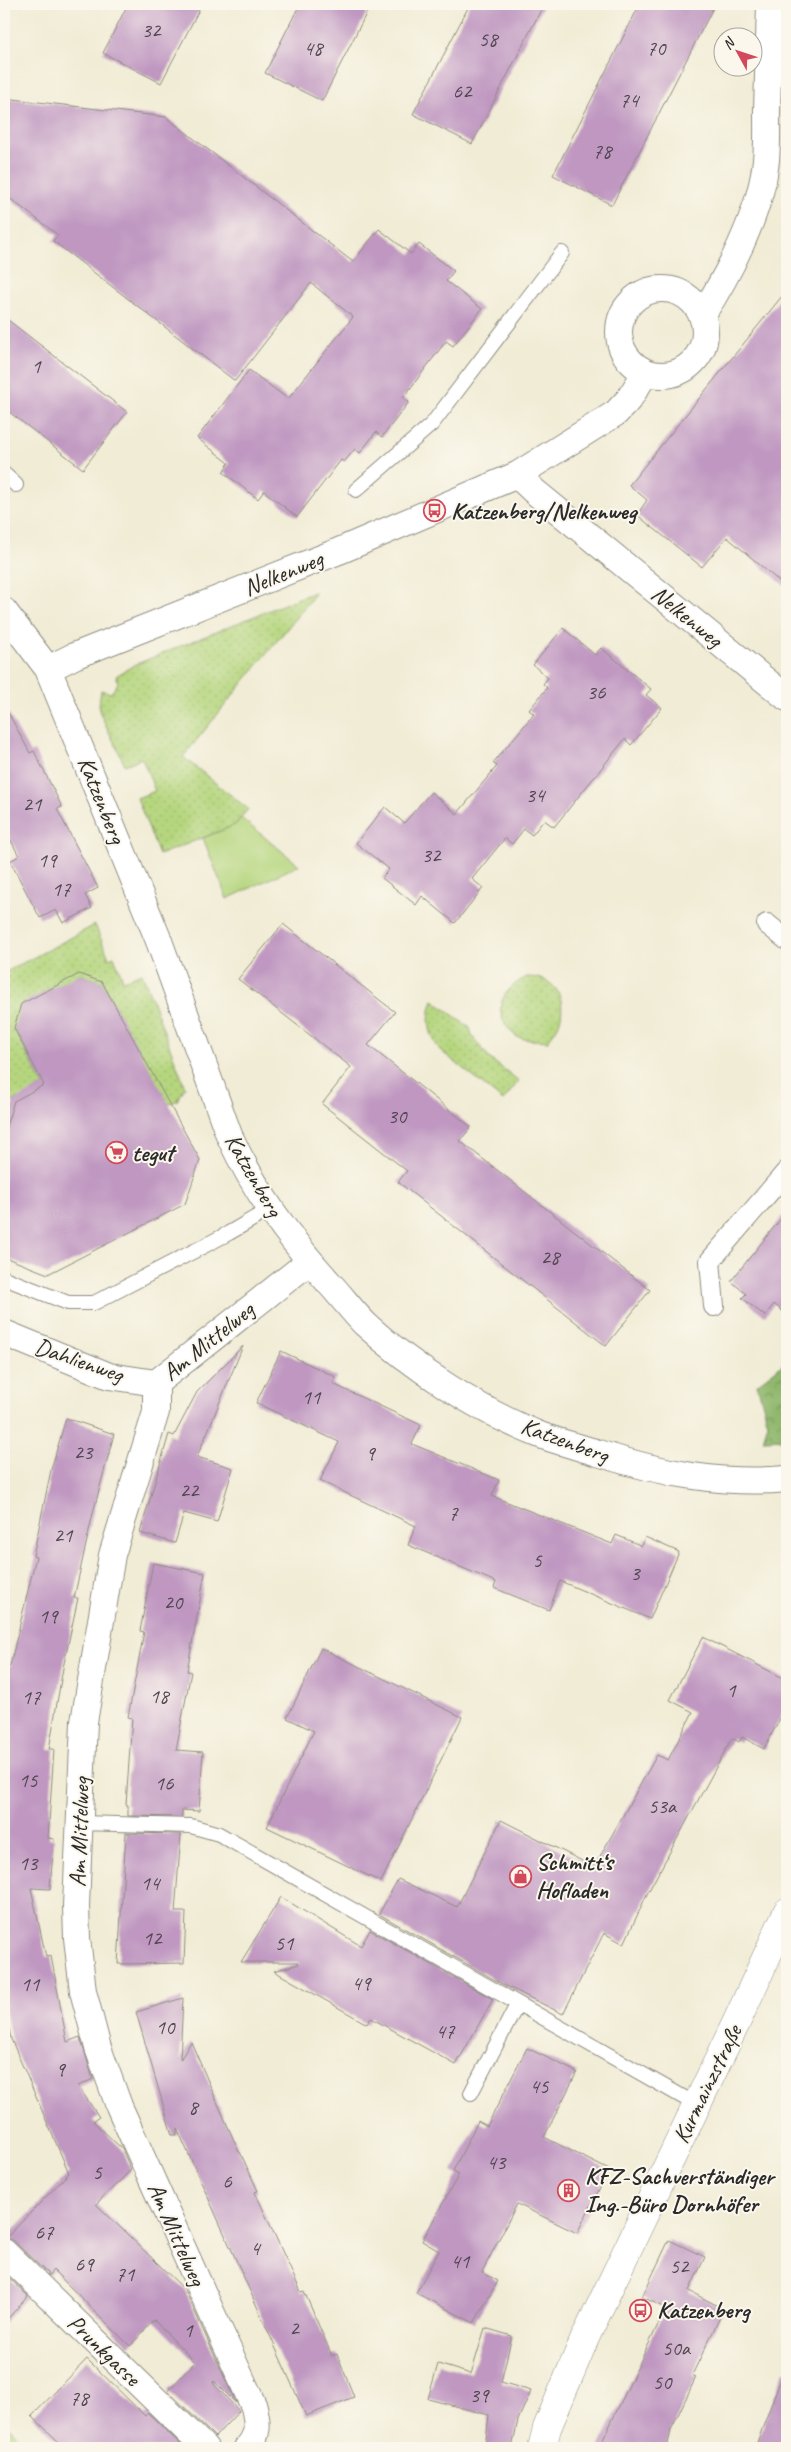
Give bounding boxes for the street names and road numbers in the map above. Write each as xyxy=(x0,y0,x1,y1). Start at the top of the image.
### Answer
street label: Nelkenweg xyxy=(239,543,329,602)
street label: Nelkenweg xyxy=(645,578,731,655)
street label: Katzenberg xyxy=(71,752,134,849)
street label: Katzenberg xyxy=(218,1128,290,1223)
street label: Am Mittelweg xyxy=(156,1294,261,1387)
street label: Dahlienweg xyxy=(31,1331,129,1390)
street label: Katzenberg xyxy=(517,1410,614,1470)
street label: Am Mittelweg xyxy=(62,1775,96,1887)
street label: Kurmainzstraße xyxy=(666,2018,749,2148)
street label: Am Mittelweg xyxy=(141,2178,214,2292)
street label: Prunkgasse xyxy=(61,2308,149,2394)

